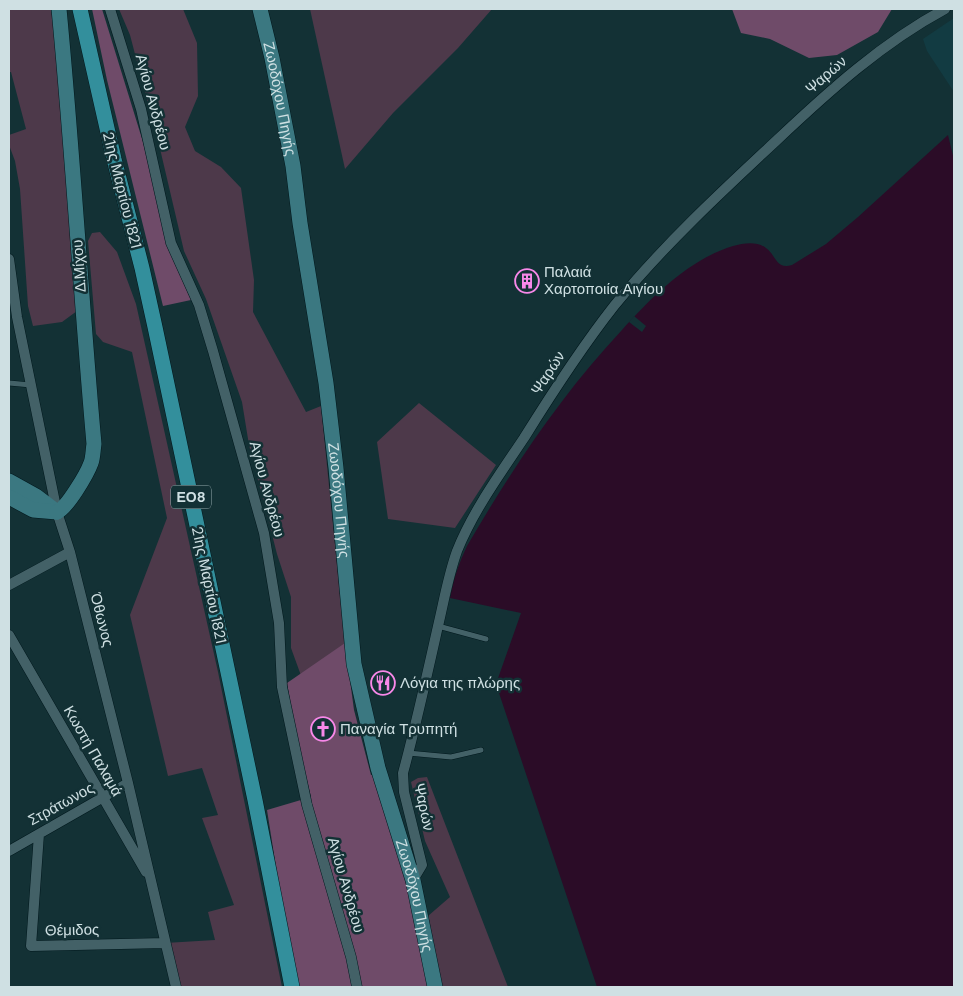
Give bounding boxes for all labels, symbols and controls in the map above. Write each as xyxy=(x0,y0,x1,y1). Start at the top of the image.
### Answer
street label: Ζωοδόχου Πηγής xyxy=(258,40,301,158)
street label: Αγίου Ανδρέου xyxy=(131,52,175,152)
street label: Ψαρών xyxy=(801,52,851,98)
street label: 21ης Μαρτίου 1821 xyxy=(98,130,146,250)
street label: Δ.Μίχου xyxy=(67,239,91,293)
place label: Παλαιά Χαρτοποιία Αιγίου xyxy=(544,262,663,299)
building icon: Παλαιά Χαρτοποιία Αιγίου xyxy=(514,268,540,294)
street label: Ψαρών xyxy=(526,347,570,399)
street label: Αγίου Ανδρέου xyxy=(245,439,289,539)
street label: Ζωοδόχου Πηγής xyxy=(323,442,354,559)
road number: ΕΟ8 xyxy=(171,486,211,508)
street label: 21ης Μαρτίου 1821 xyxy=(187,525,231,645)
street label: Όθωνος xyxy=(85,590,118,649)
restaurant icon: Λόγια της πλώρης xyxy=(370,670,396,696)
place label: Λόγια της πλώρης xyxy=(400,673,520,693)
street label: Κωστή Παλαμά xyxy=(59,702,127,800)
church icon: Παναγία Τρυπητή xyxy=(310,716,336,742)
place label: Παναγία Τρυπητή xyxy=(340,719,457,739)
street label: Στράτωνος xyxy=(25,778,97,830)
street label: Ψαρών xyxy=(409,781,439,833)
street label: Αγίου Ανδρέου xyxy=(323,835,369,935)
street label: Ζωοδόχου Πηγής xyxy=(391,837,438,954)
street label: Θέμιδος xyxy=(45,920,99,940)

